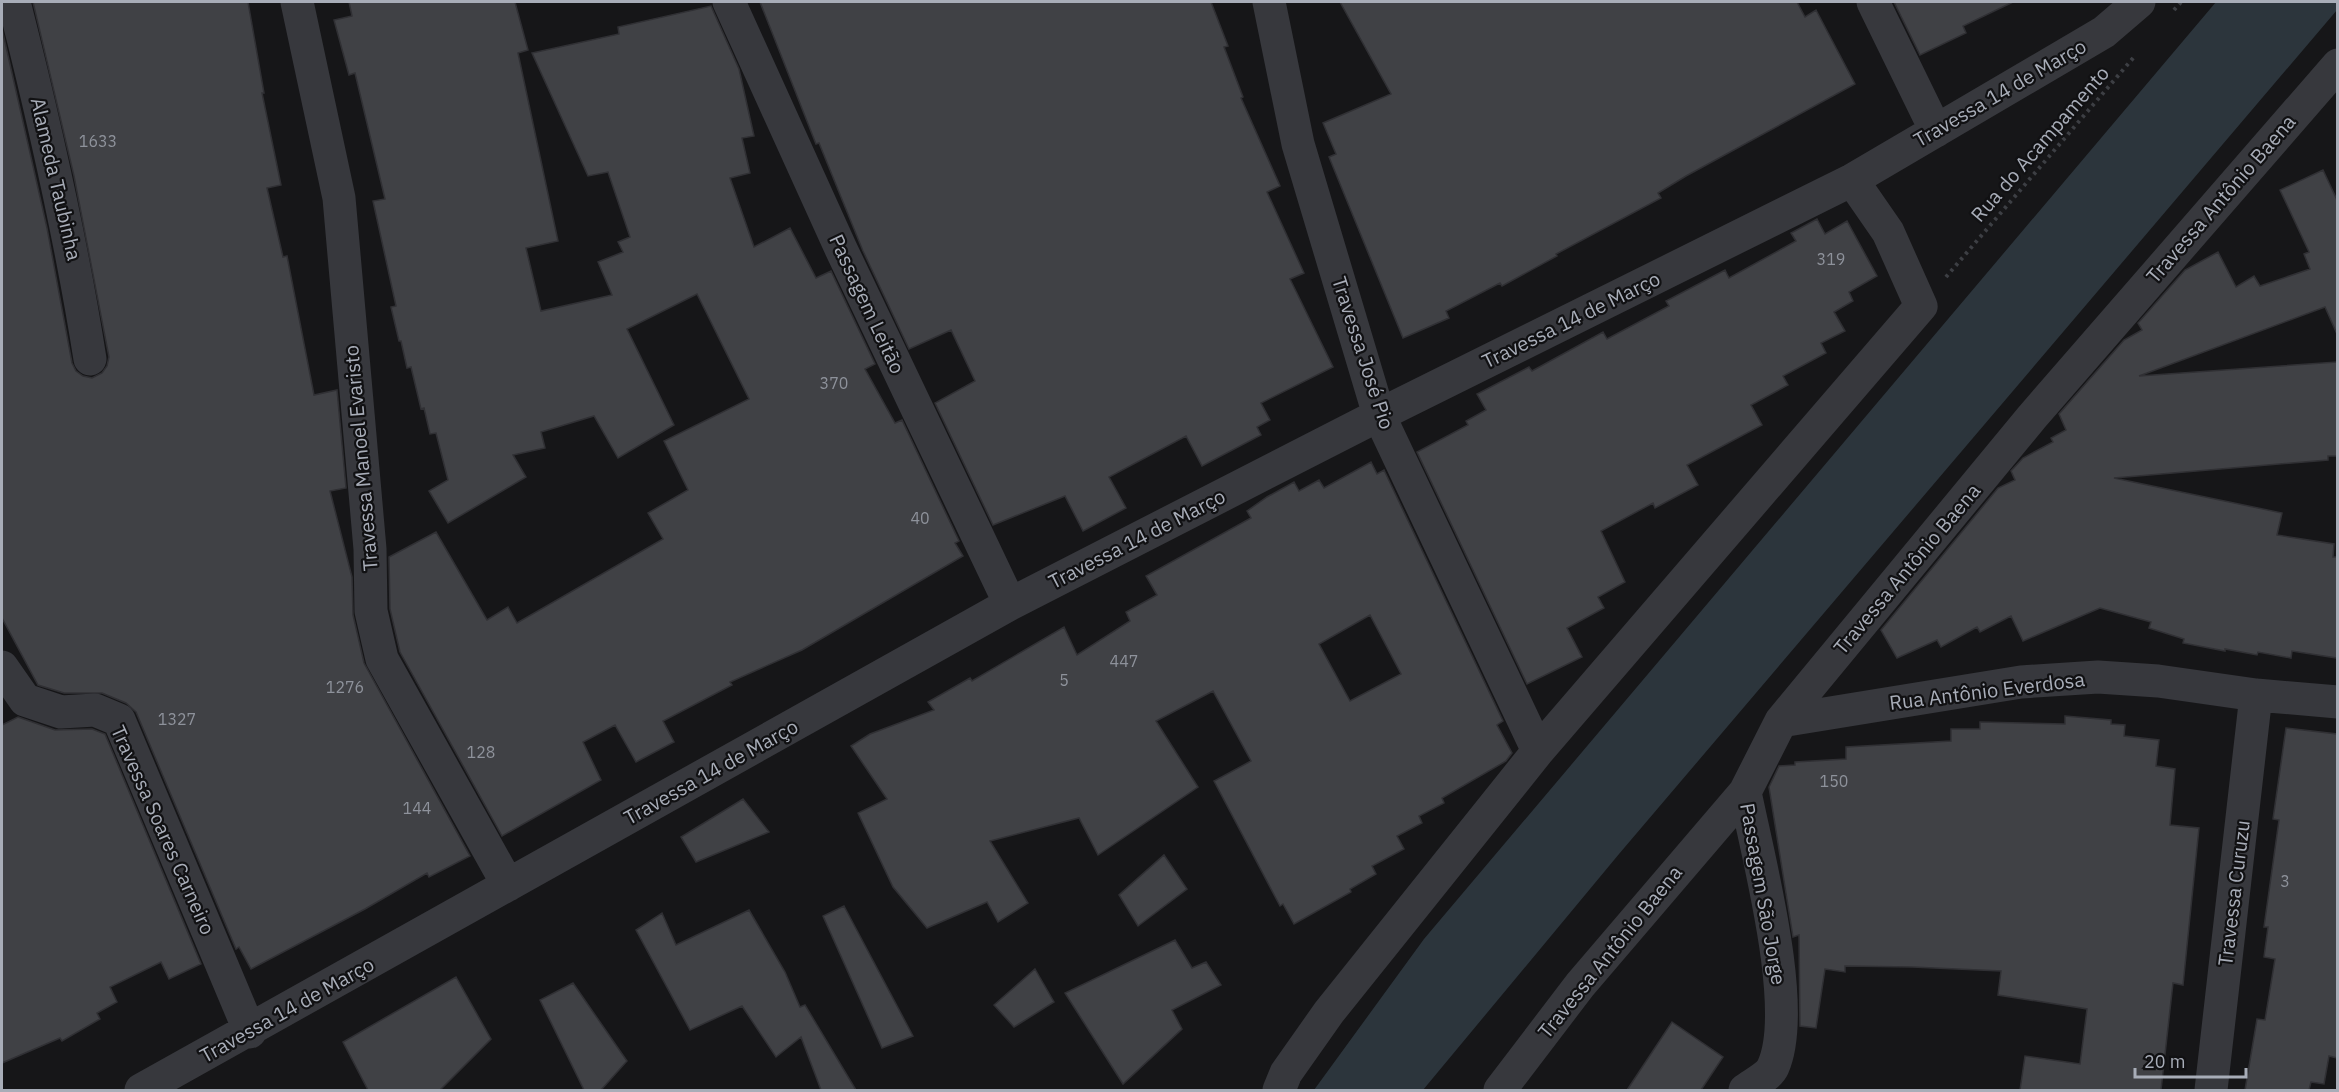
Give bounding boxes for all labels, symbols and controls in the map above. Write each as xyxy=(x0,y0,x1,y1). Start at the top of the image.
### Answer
street label: Travessa 14 de Março xyxy=(1909,32,2091,153)
street label: Rua do Acampamento xyxy=(1964,60,2115,227)
street label: Alameda Taubinha xyxy=(25,95,88,263)
street label: Travessa Antônio Baena xyxy=(2140,108,2302,289)
house number: 1633 xyxy=(79,131,117,151)
street label: Passagem Leitão xyxy=(823,230,912,378)
house number: 319 xyxy=(1817,249,1845,269)
street label: Travessa 14 de Março xyxy=(1477,265,1664,374)
street label: Travessa José Pio xyxy=(1326,273,1401,433)
street label: Travessa Manoel Evaristo xyxy=(337,344,384,572)
house number: 370 xyxy=(820,373,848,393)
street label: Travessa Antônio Baena xyxy=(1827,477,1986,660)
street label: Travessa 14 de Março xyxy=(1044,482,1230,595)
house number: 40 xyxy=(910,508,930,528)
house number: 447 xyxy=(1110,651,1138,671)
street label: Rua Antônio Everdosa xyxy=(1888,665,2087,716)
house number: 5 xyxy=(1059,670,1069,690)
house number: 1276 xyxy=(326,677,364,697)
house number: 1327 xyxy=(158,709,196,729)
street label: Travessa 14 de Março xyxy=(619,712,803,831)
street label: Travessa Soares Carneiro xyxy=(105,721,222,939)
house number: 128 xyxy=(467,742,495,762)
house number: 150 xyxy=(1820,771,1848,791)
house number: 144 xyxy=(403,798,431,818)
street label: Passagem São Jorge xyxy=(1734,801,1793,987)
street label: Travessa Curuzu xyxy=(2211,818,2256,967)
street label: Travessa Antônio Baena xyxy=(1531,859,1688,1044)
house number: 3 xyxy=(2280,871,2290,891)
street label: Travessa 14 de Março xyxy=(195,950,379,1069)
scale bar xyxy=(2135,1041,2246,1079)
text: 20 m xyxy=(2144,1050,2186,1073)

